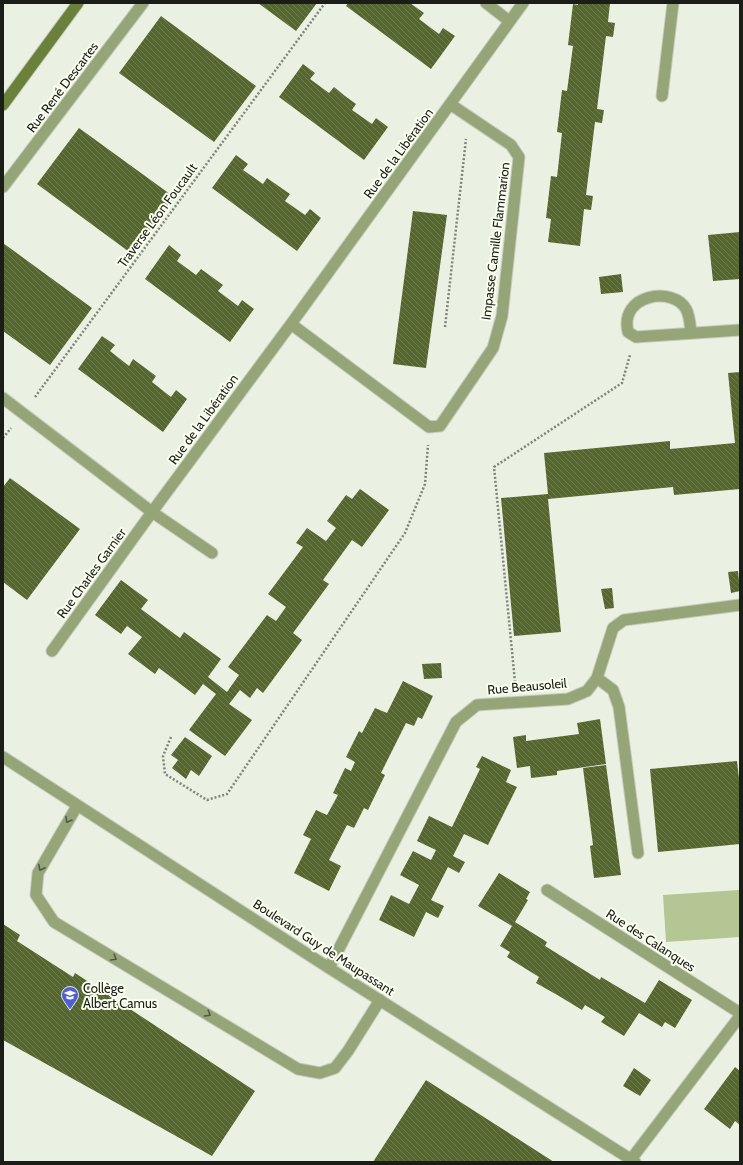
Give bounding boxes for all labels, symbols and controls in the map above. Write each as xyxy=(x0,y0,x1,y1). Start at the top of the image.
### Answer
street label: Rue René Descartes xyxy=(23,38,102,135)
street label: Rue de la Libération xyxy=(360,105,436,201)
street label: Traverse Léon Foucault xyxy=(114,159,200,270)
street label: Impasse Camille Flammarion xyxy=(477,161,513,321)
street label: Rue de la Libération xyxy=(165,371,241,467)
street label: Rue Charles Garnier xyxy=(53,524,130,621)
street label: Rue Beausoleil xyxy=(487,675,567,697)
one-way arrow xyxy=(66,816,73,823)
one-way arrow xyxy=(38,864,45,871)
street label: Boulevard Guy de Maupassant xyxy=(250,895,398,999)
street label: Rue des Calanques xyxy=(603,905,699,975)
one-way arrow xyxy=(110,953,117,961)
place label: Collège Albert Camus xyxy=(83,980,158,1011)
school or university icon: Collège Albert Camus xyxy=(60,985,80,1010)
one-way arrow xyxy=(204,1010,211,1017)

